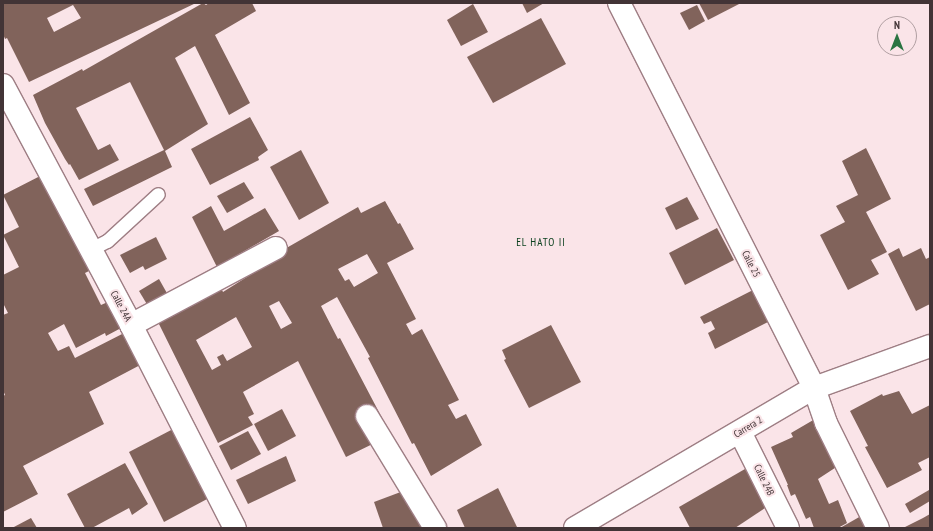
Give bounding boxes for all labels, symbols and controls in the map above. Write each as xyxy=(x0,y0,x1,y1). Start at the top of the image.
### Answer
north arrow xyxy=(877,16,917,56)
text: N xyxy=(894,18,900,32)
district label: EL HATO II xyxy=(516,235,566,249)
street label: Calle 25 xyxy=(739,249,763,279)
street label: Calle 24A xyxy=(108,289,134,323)
street label: Carrera 2 xyxy=(731,414,765,440)
street label: Calle 24B xyxy=(751,463,777,497)

